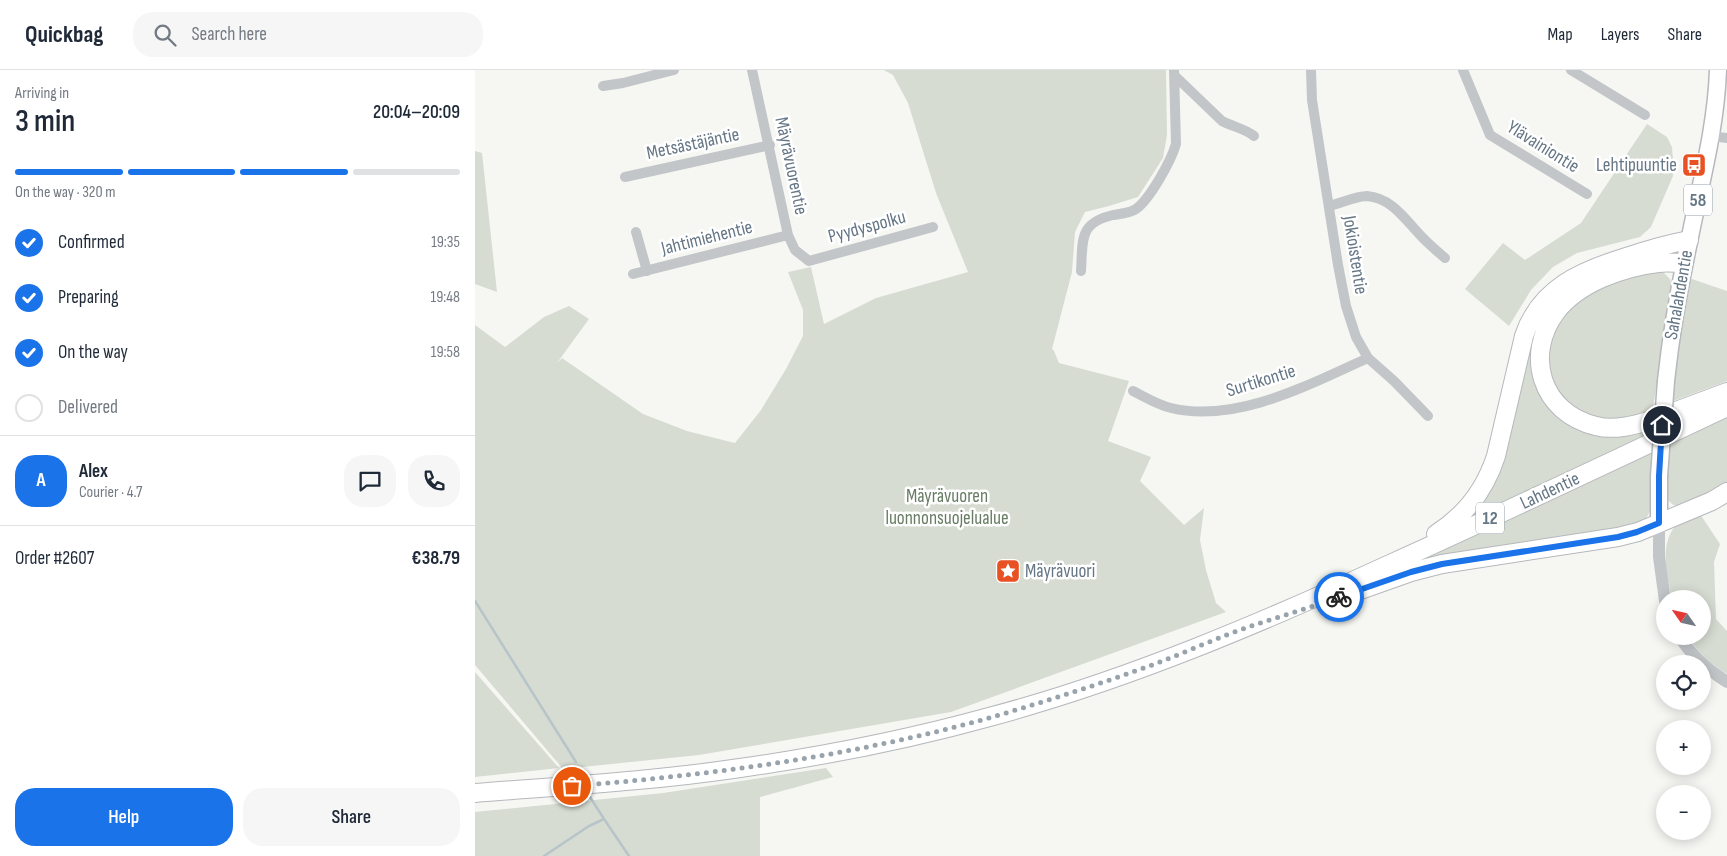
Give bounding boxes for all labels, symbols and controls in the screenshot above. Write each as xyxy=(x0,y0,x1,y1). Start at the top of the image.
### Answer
search box xyxy=(133,12,483,57)
text: Quickbag xyxy=(25,20,103,49)
icon: search xyxy=(151,21,179,49)
text: Search here xyxy=(191,23,267,46)
text: Map xyxy=(1548,24,1573,45)
text: Layers xyxy=(1601,24,1640,45)
text: Share xyxy=(1668,24,1702,45)
text: Arriving in xyxy=(15,84,69,103)
text: 20:04–20:09 xyxy=(373,101,460,124)
text: 3 min xyxy=(15,102,75,141)
street label: Mäyrävuorentie xyxy=(769,115,813,217)
street label: Ylävainiontie xyxy=(1503,116,1583,178)
street label: Metsästäjäntie xyxy=(644,123,742,165)
bus stop icon: Lehtipuuntie xyxy=(1681,152,1707,178)
place label: Lehtipuuntie xyxy=(1596,154,1677,177)
text: On the way · 320 m xyxy=(15,183,115,202)
road number: 58 xyxy=(1684,184,1712,216)
street label: Pyydyspolku xyxy=(826,206,908,248)
street label: Jokioistentie xyxy=(1337,213,1373,296)
street label: Jahtimiehentie xyxy=(658,216,755,261)
icon: check xyxy=(15,229,43,257)
text: Confirmed xyxy=(58,231,125,254)
text: 19:35 xyxy=(431,233,460,252)
street label: Sahalahdentie xyxy=(1660,248,1698,342)
icon: check xyxy=(15,284,43,312)
text: Preparing xyxy=(58,286,119,309)
text: 19:48 xyxy=(431,288,460,307)
icon: check xyxy=(15,339,43,367)
text: On the way xyxy=(58,341,128,364)
text: 19:58 xyxy=(431,343,460,362)
street label: Surtikontie xyxy=(1224,360,1298,402)
text: Delivered xyxy=(58,396,118,419)
pin xyxy=(1641,404,1683,446)
icon: home xyxy=(1648,411,1676,439)
button: chat xyxy=(344,455,396,507)
button: phone xyxy=(408,455,460,507)
text: Alex xyxy=(79,460,108,483)
street label: Lahdentie xyxy=(1516,467,1584,515)
text: A xyxy=(36,469,46,492)
text: Courier · 4.7 xyxy=(79,483,142,502)
park label: Mäyrävuoren luonnonsuojelualue xyxy=(885,485,1009,530)
road number: 12 xyxy=(1476,502,1504,533)
text: Order #2607 xyxy=(15,547,94,570)
text: €38.79 xyxy=(412,547,460,570)
place icon: Mäyrävuori xyxy=(995,558,1021,584)
place label: Mäyrävuori xyxy=(1025,560,1095,583)
courier xyxy=(1314,572,1364,622)
icon: bike xyxy=(1325,583,1353,611)
north arrow xyxy=(1656,590,1711,645)
map controls xyxy=(1656,590,1711,840)
button: locate xyxy=(1656,655,1711,710)
button: + xyxy=(1656,720,1711,775)
pin xyxy=(551,765,593,807)
icon: bag xyxy=(558,772,586,800)
button: − xyxy=(1656,785,1711,840)
button: Help xyxy=(15,788,233,846)
button: Share xyxy=(243,788,460,846)

